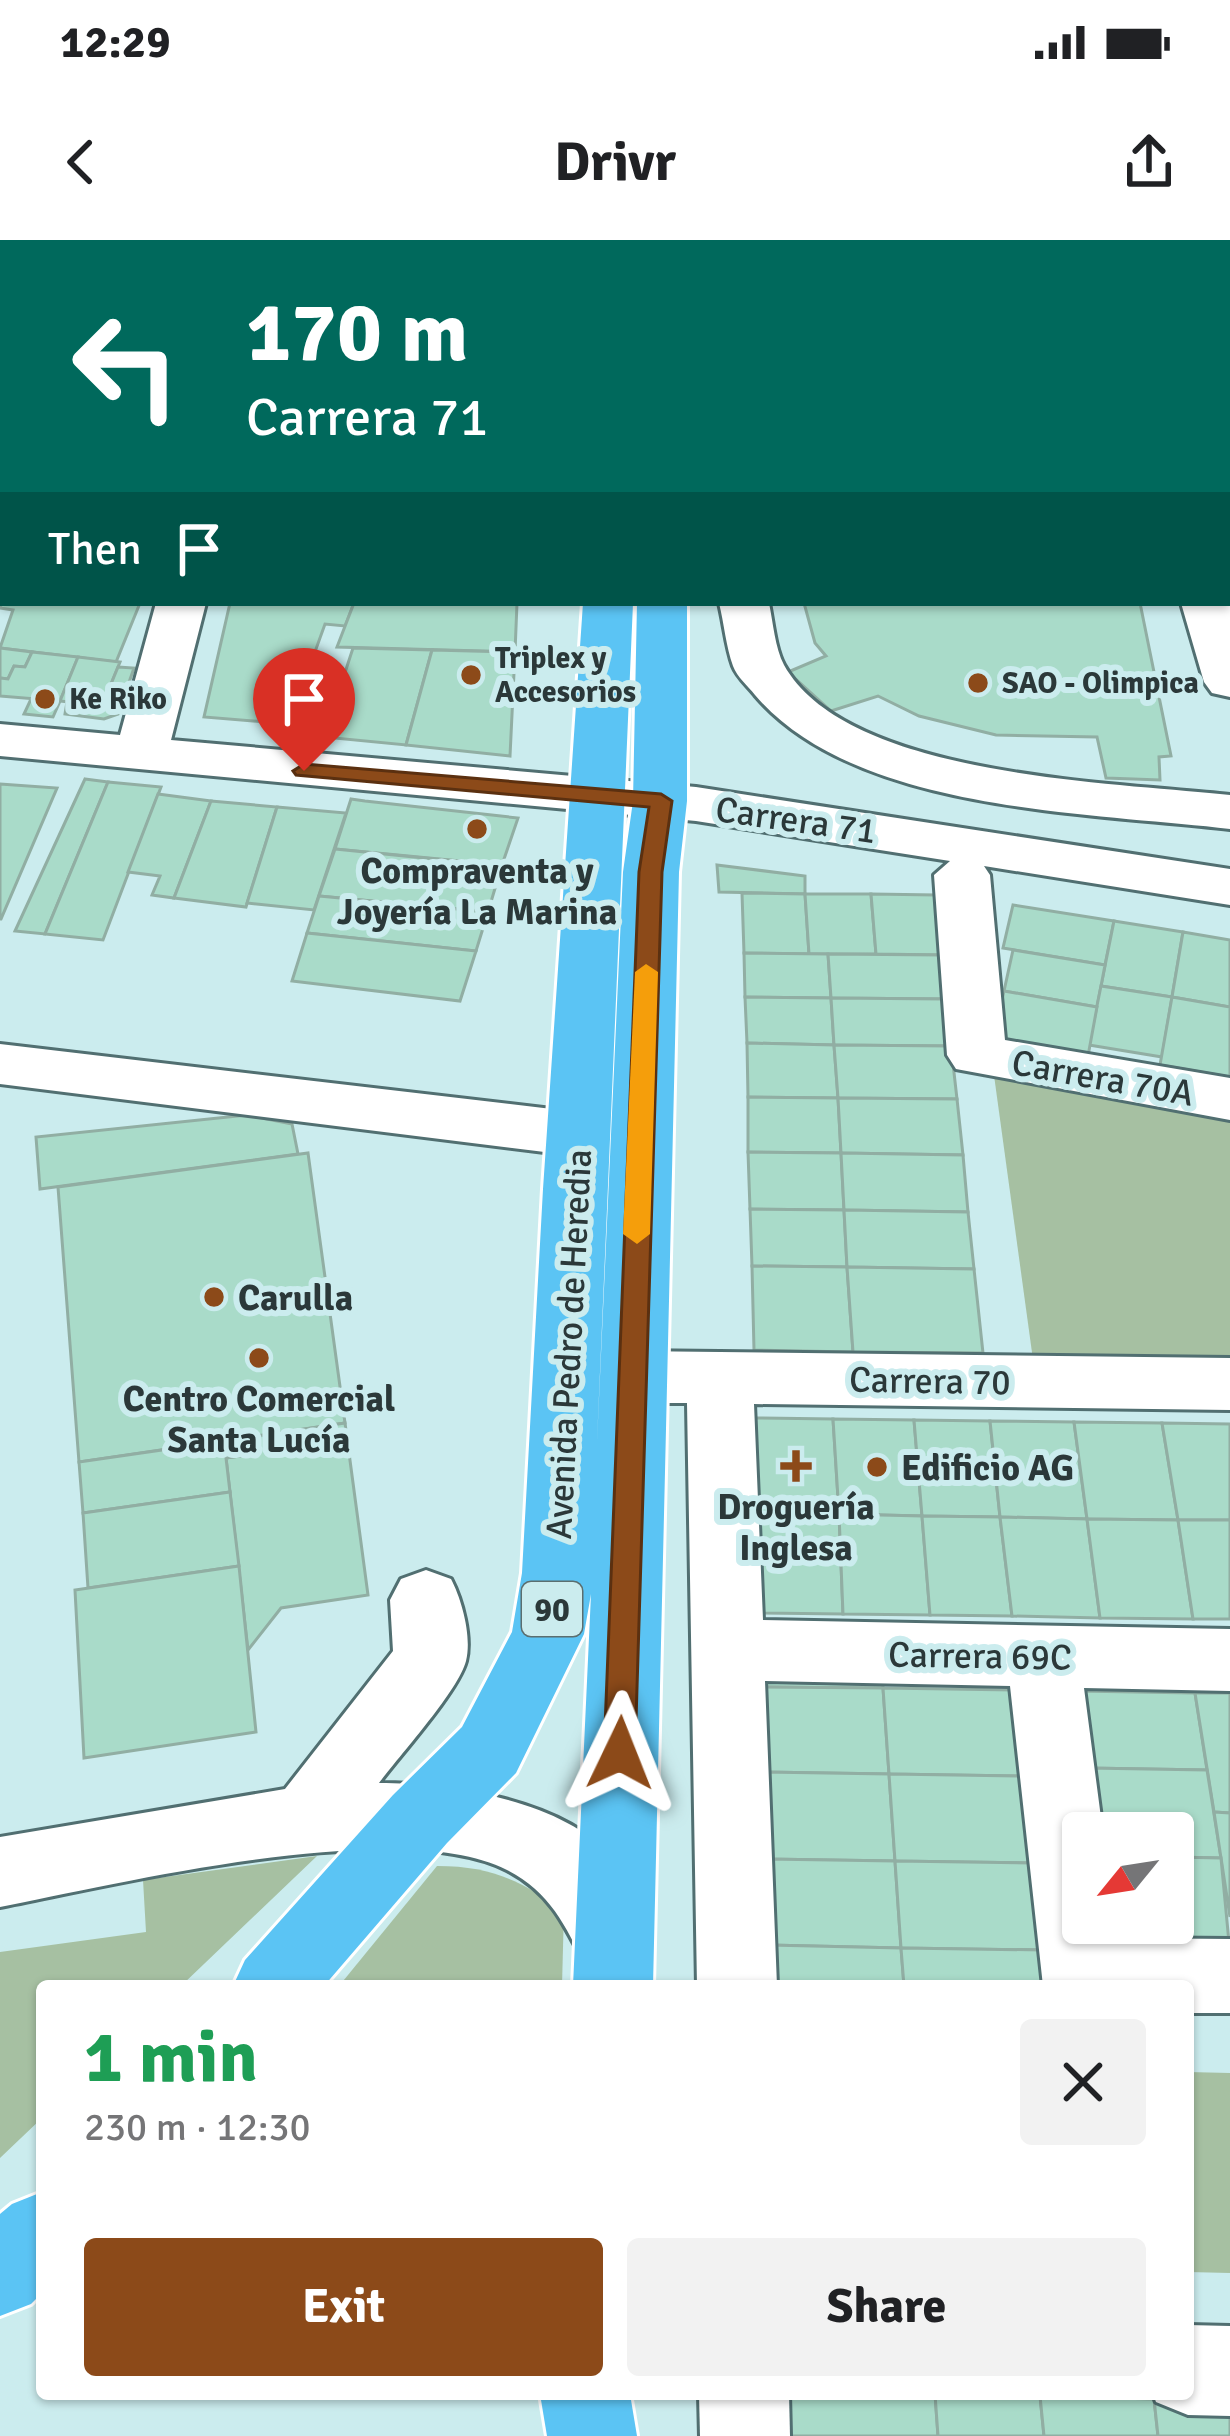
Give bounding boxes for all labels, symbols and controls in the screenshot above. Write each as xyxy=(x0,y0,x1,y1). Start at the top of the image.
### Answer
text: 12:29 xyxy=(60,15,170,70)
icon: back xyxy=(48,129,114,195)
text: Drivr xyxy=(554,129,676,196)
icon: share xyxy=(1116,129,1182,195)
text: 170 m xyxy=(246,281,468,385)
icon: left xyxy=(48,288,204,444)
text: Carrera 71 xyxy=(246,384,488,451)
icon: arrive xyxy=(166,516,232,582)
text: Then xyxy=(48,522,142,577)
place label: Triplex y Accesorios xyxy=(495,640,636,711)
pin xyxy=(253,648,355,771)
marker: Triplex y Accesorios xyxy=(458,662,484,688)
place label: SAO - Olimpica xyxy=(1002,665,1199,702)
icon: arrive xyxy=(271,666,337,732)
marker: SAO - Olimpica xyxy=(965,670,991,696)
place label: Ke Riko xyxy=(69,681,167,718)
marker: Ke Riko xyxy=(32,686,58,712)
street label: Carrera 71 xyxy=(713,787,879,854)
marker: Compraventa y Joyería La Marina xyxy=(464,816,490,842)
place label: Compraventa y Joyería La Marina xyxy=(337,849,617,935)
street label: Carrera 70A xyxy=(1008,1040,1197,1117)
street label: Avenida Pedro de Heredia xyxy=(537,1148,602,1540)
place label: Carulla xyxy=(238,1276,353,1321)
marker: Carulla xyxy=(201,1284,227,1310)
marker: Centro Comercial Santa Lucía xyxy=(246,1345,272,1371)
street label: Carrera 70 xyxy=(849,1358,1011,1405)
place label: Centro Comercial Santa Lucía xyxy=(123,1377,395,1463)
place label: Edificio AG xyxy=(901,1446,1074,1491)
marker: Droguería Inglesa xyxy=(783,1453,809,1479)
marker: Edificio AG xyxy=(864,1454,890,1480)
place label: Droguería Inglesa xyxy=(717,1485,875,1571)
road number: 90 xyxy=(522,1582,582,1636)
street label: Carrera 69C xyxy=(888,1632,1072,1681)
position arrow xyxy=(557,1690,683,1816)
north arrow xyxy=(1062,1812,1194,1944)
map controls xyxy=(1062,1812,1194,1944)
text: 1 min xyxy=(84,2013,258,2102)
button: close xyxy=(1020,2019,1146,2145)
text: 230 m · 12:30 xyxy=(84,2103,311,2151)
button: Exit xyxy=(84,2238,603,2376)
button: Share xyxy=(627,2238,1146,2376)

